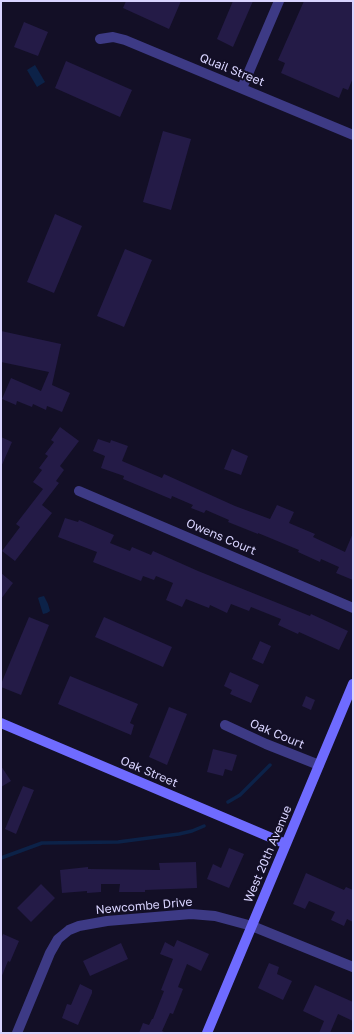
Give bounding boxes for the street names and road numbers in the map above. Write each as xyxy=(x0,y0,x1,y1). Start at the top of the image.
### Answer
street label: Quail Street xyxy=(198,50,266,90)
street label: Owens Court xyxy=(184,516,258,558)
street label: Oak Court xyxy=(248,716,306,752)
street label: Oak Street xyxy=(118,753,180,791)
street label: West 20th Avenue xyxy=(241,803,295,905)
street label: Newcombe Drive xyxy=(95,895,193,917)

